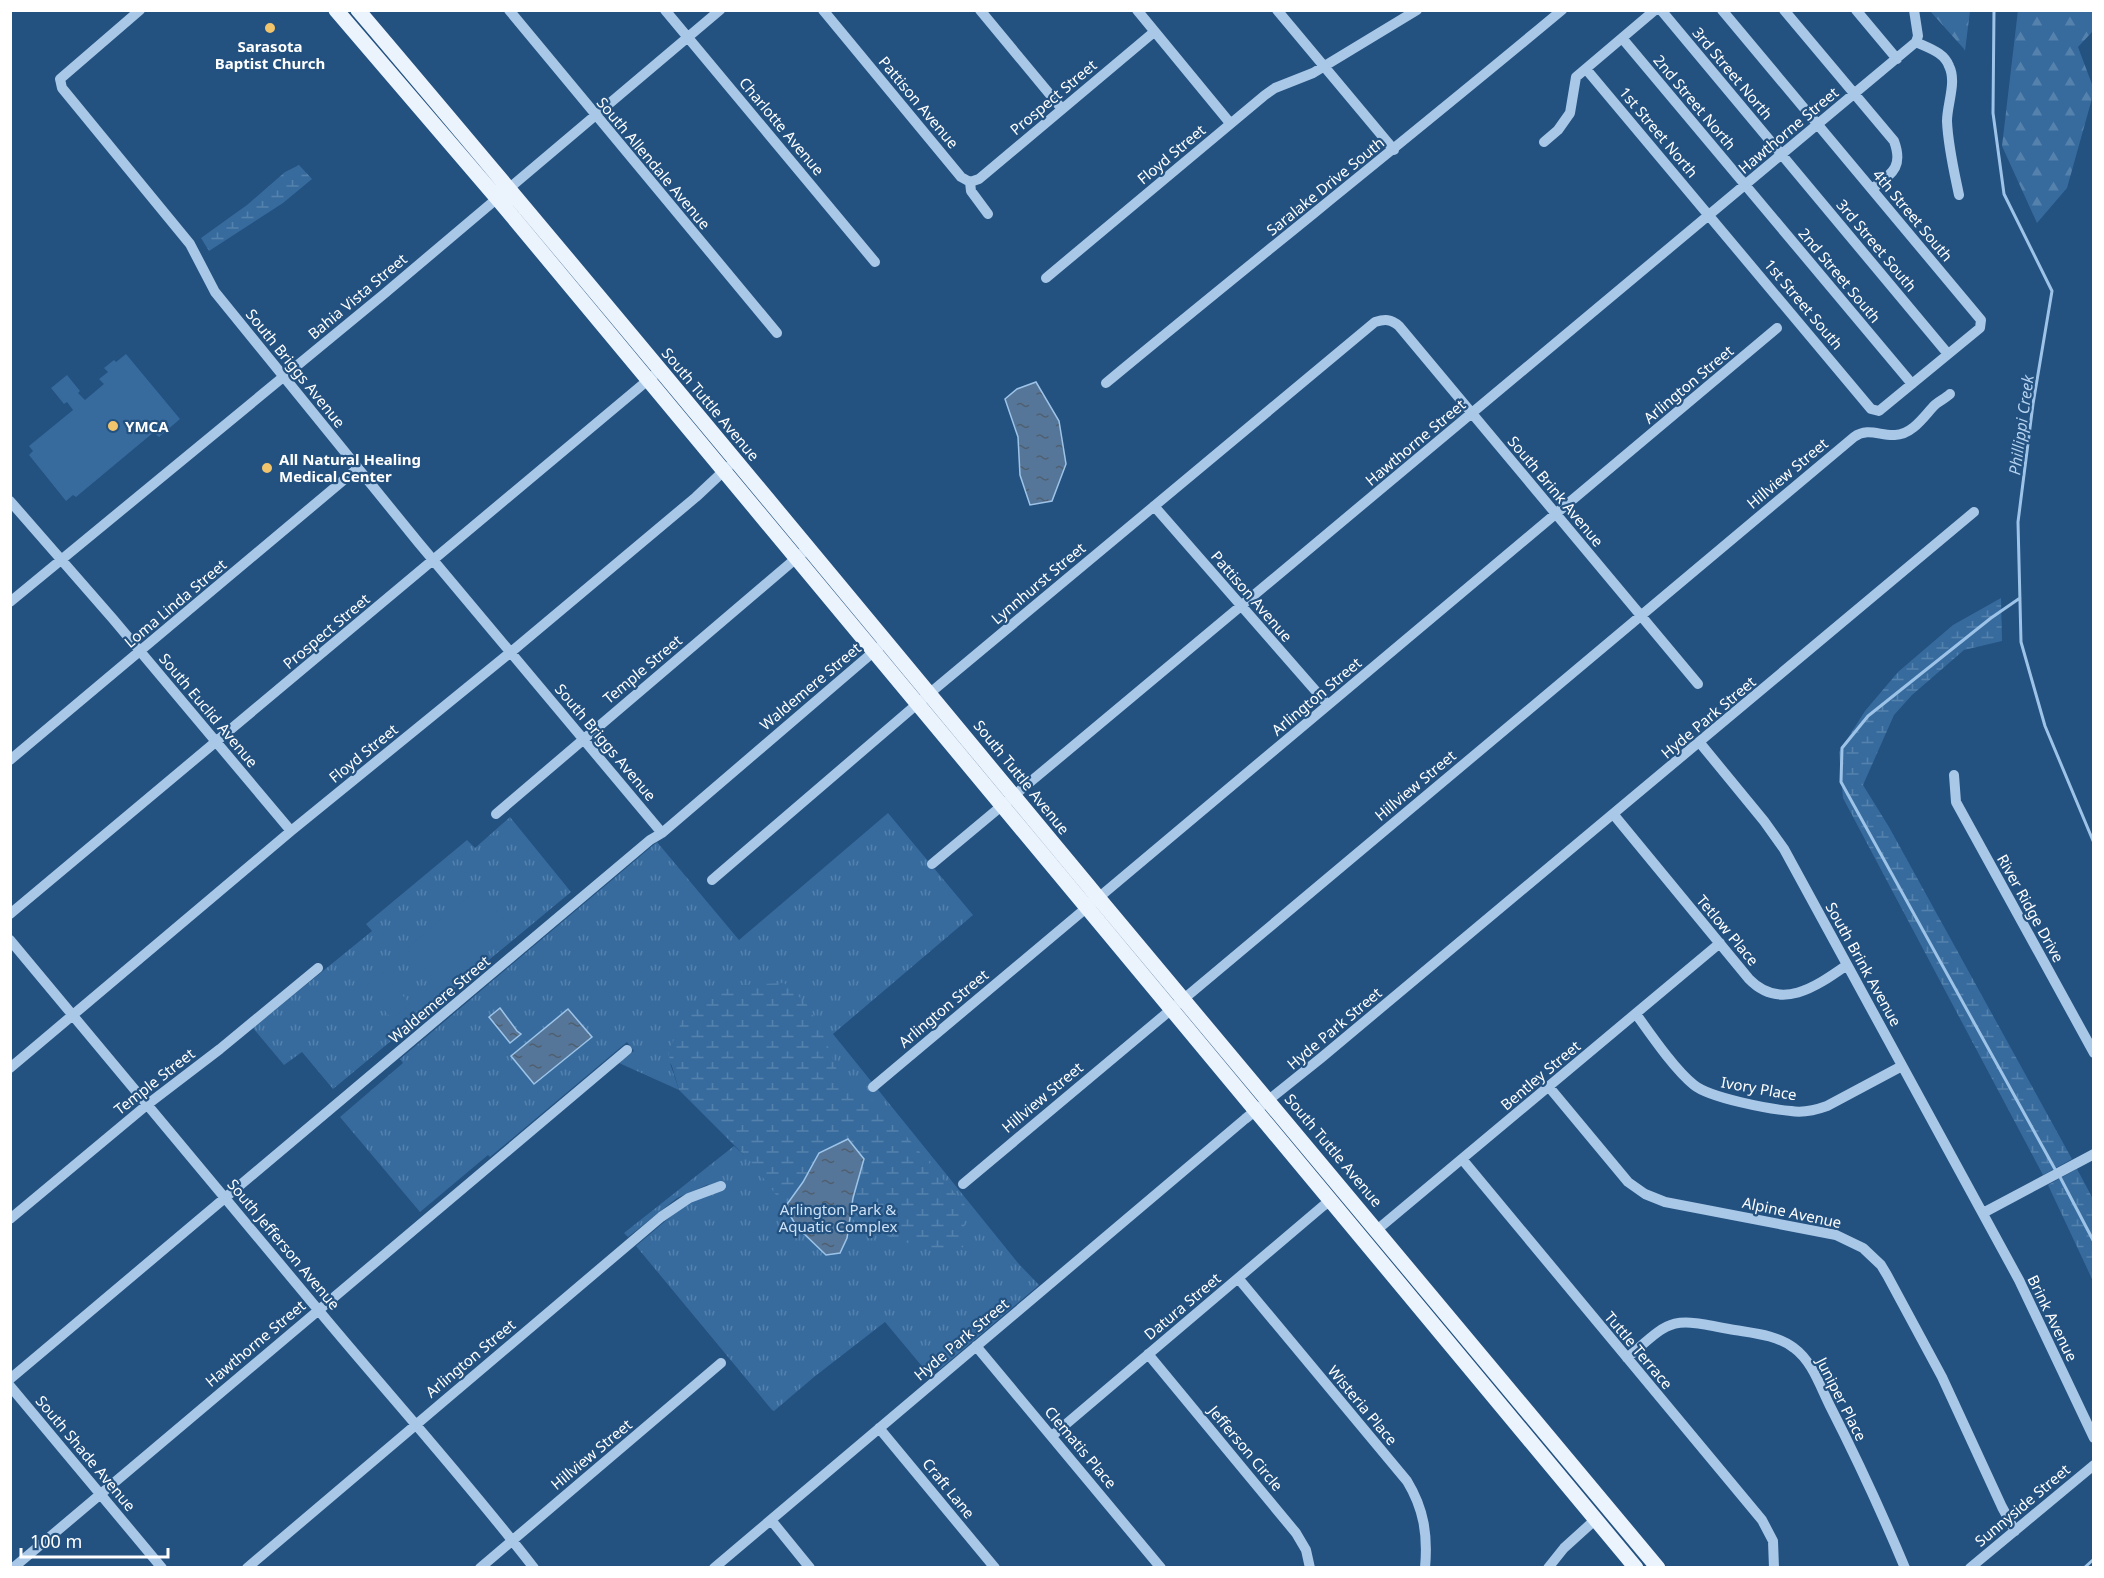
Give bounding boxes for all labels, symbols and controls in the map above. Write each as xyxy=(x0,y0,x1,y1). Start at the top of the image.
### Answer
marker: Sarasota Baptist Church xyxy=(263,21,277,35)
street label: 3rd Street North xyxy=(1688,23,1778,123)
place label: Sarasota Baptist Church xyxy=(215,36,325,73)
street label: 2nd Street North xyxy=(1649,50,1741,154)
street label: Pattison Avenue xyxy=(875,52,963,152)
street label: Prospect Street xyxy=(1005,54,1101,139)
street label: Charlotte Avenue xyxy=(735,73,829,179)
street label: Hawthorne Street xyxy=(1734,82,1843,178)
street label: 1st Street North xyxy=(1615,83,1703,181)
street label: South Allendale Avenue xyxy=(593,93,715,233)
street label: Floyd Street xyxy=(1133,119,1210,188)
street label: Saralake Drive South xyxy=(1262,132,1388,240)
street label: 4th Street South xyxy=(1869,165,1957,265)
street label: 3rd Street South xyxy=(1832,195,1922,295)
street label: 2nd Street South xyxy=(1794,223,1886,327)
street label: Bahia Vista Street xyxy=(303,248,411,343)
street label: 1st Street South xyxy=(1760,255,1848,353)
street label: South Briggs Avenue xyxy=(242,305,350,431)
street label: Arlington Street xyxy=(1639,340,1738,428)
street label: South Tuttle Avenue xyxy=(658,343,764,465)
water label: Phillippi Creek xyxy=(2003,372,2039,477)
street label: Hawthorne Street xyxy=(1361,394,1470,490)
place label: YMCA xyxy=(125,416,169,436)
marker: YMCA xyxy=(106,419,120,433)
street label: South Brink Avenue xyxy=(1504,431,1608,551)
street label: Hillview Street xyxy=(1742,433,1832,513)
place label: All Natural Healing Medical Center xyxy=(279,449,421,486)
marker: All Natural Healing Medical Center xyxy=(260,461,274,475)
street label: Lynnhurst Street xyxy=(987,537,1090,628)
street label: Pattison Avenue xyxy=(1207,546,1297,646)
street label: Loma Linda Street xyxy=(120,554,231,652)
street label: Prospect Street xyxy=(278,588,374,673)
street label: Temple Street xyxy=(598,630,686,708)
street label: Waldemere Street xyxy=(755,637,865,734)
street label: South Euclid Avenue xyxy=(155,649,263,771)
street label: Arlington Street xyxy=(1267,652,1366,740)
street label: Hyde Park Street xyxy=(1656,671,1760,763)
street label: South Briggs Avenue xyxy=(551,679,661,805)
street label: South Tuttle Avenue xyxy=(970,716,1074,838)
street label: Floyd Street xyxy=(324,719,402,787)
street label: Hillview Street xyxy=(1370,745,1460,825)
street label: River Ridge Drive xyxy=(1993,850,2069,966)
street label: Tetlow Place xyxy=(1693,890,1763,970)
street label: South Brink Avenue xyxy=(1822,898,1906,1030)
street label: Waldemere Street xyxy=(384,950,494,1047)
street label: Arlington Street xyxy=(894,964,993,1052)
street label: Hyde Park Street xyxy=(1282,982,1386,1074)
street label: Bentley Street xyxy=(1496,1035,1585,1114)
street label: Temple Street xyxy=(110,1043,199,1119)
street label: Hillview Street xyxy=(997,1057,1087,1137)
street label: Ivory Place xyxy=(1720,1072,1798,1104)
street label: South Tuttle Avenue xyxy=(1281,1089,1387,1211)
street label: South Jefferson Avenue xyxy=(223,1174,345,1314)
street label: Alpine Avenue xyxy=(1741,1192,1843,1232)
park label: Arlington Park & Aquatic Complex xyxy=(779,1199,897,1236)
street label: Datura Street xyxy=(1140,1268,1225,1344)
street label: Brink Avenue xyxy=(2023,1272,2083,1364)
street label: Hyde Park Street xyxy=(909,1293,1013,1385)
street label: Hawthorne Street xyxy=(201,1295,310,1391)
street label: Tuttle Terrace xyxy=(1601,1307,1677,1393)
street label: Arlington Street xyxy=(421,1314,520,1402)
street label: Juniper Place xyxy=(1811,1352,1872,1444)
street label: Wisteria Place xyxy=(1324,1361,1402,1449)
street label: South Shade Avenue xyxy=(32,1391,140,1515)
street label: Jefferson Circle xyxy=(1203,1400,1288,1495)
street label: Clematis Place xyxy=(1041,1402,1121,1492)
street label: Hillview Street xyxy=(546,1414,636,1494)
street label: Craft Lane xyxy=(918,1454,980,1522)
street label: Sunnyside Street xyxy=(1970,1459,2074,1551)
scale bar xyxy=(21,1521,168,1559)
text: 100 m xyxy=(30,1529,82,1553)

